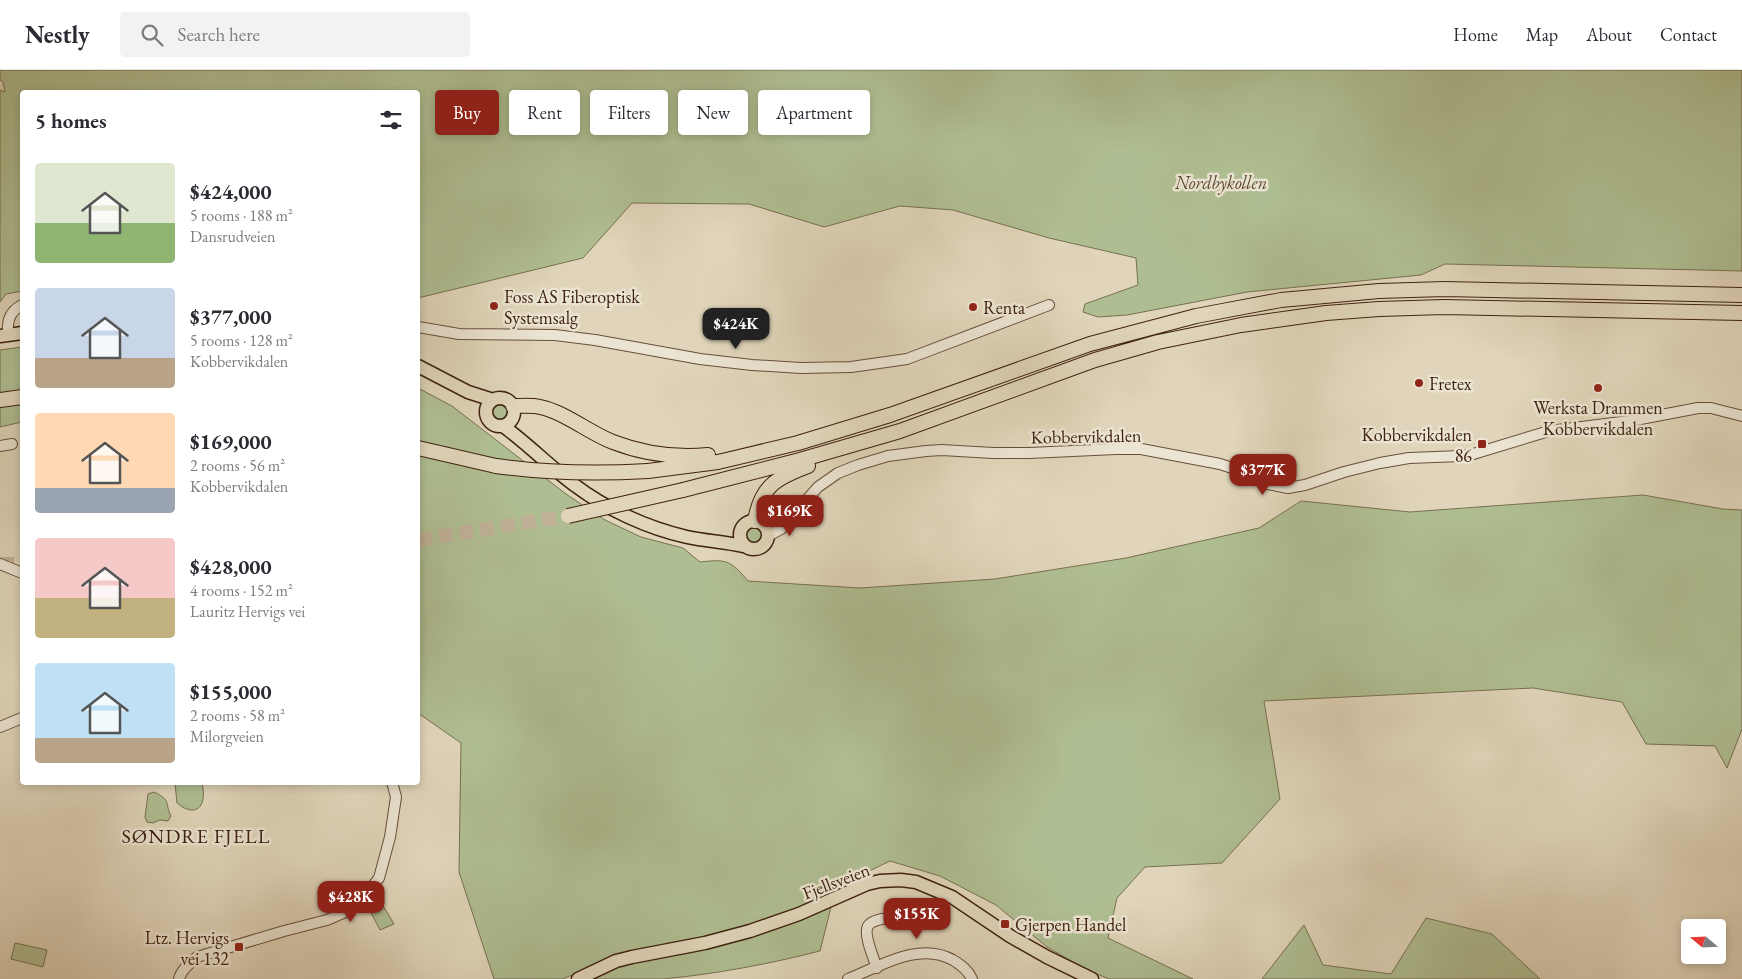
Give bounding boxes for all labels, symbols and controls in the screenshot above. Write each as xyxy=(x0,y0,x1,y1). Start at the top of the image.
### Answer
search box xyxy=(120,12,470,57)
text: Nestly xyxy=(25,19,90,50)
icon: search xyxy=(138,21,166,49)
text: Search here xyxy=(178,22,260,47)
text: Home xyxy=(1453,23,1498,46)
text: Map xyxy=(1526,23,1558,46)
text: About xyxy=(1586,23,1632,46)
text: Contact xyxy=(1660,23,1717,46)
chip: Buy xyxy=(435,90,499,135)
chip: Rent xyxy=(509,90,580,135)
chip: Filters xyxy=(590,90,668,135)
chip: New xyxy=(678,90,748,135)
chip: Apartment xyxy=(758,90,870,135)
icon: filters xyxy=(377,106,405,134)
text: 5 homes xyxy=(35,107,107,134)
park label: Nordbykollen xyxy=(1174,171,1267,195)
text: $424,000 xyxy=(190,178,272,205)
icon: home xyxy=(75,183,135,243)
text: 5 rooms · 188 m² xyxy=(190,205,293,226)
text: Dansrudveien xyxy=(190,226,275,247)
place label: Foss AS Fiberoptisk Systemsalg xyxy=(504,285,640,329)
place label: Renta xyxy=(983,296,1026,319)
marker: Foss AS Fiberoptisk Systemsalg xyxy=(488,300,500,312)
marker: Renta xyxy=(967,301,979,313)
text: $377,000 xyxy=(190,303,272,330)
icon: home xyxy=(75,308,135,368)
pin: $424K xyxy=(701,308,771,350)
text: $424K xyxy=(714,313,758,334)
text: 5 rooms · 128 m² xyxy=(190,330,293,351)
text: Kobbervikdalen xyxy=(190,351,288,372)
place label: Fretex xyxy=(1429,372,1472,395)
marker: Fretex xyxy=(1413,377,1425,389)
marker: Werksta Drammen Kobbervikdalen xyxy=(1592,382,1604,394)
place label: Werksta Drammen Kobbervikdalen xyxy=(1533,396,1663,440)
place label: Kobbervikdalen 86 xyxy=(1361,423,1472,467)
street label: Kobbervikdalen xyxy=(1031,424,1142,448)
text: $169,000 xyxy=(190,428,272,455)
icon: home xyxy=(75,433,135,493)
marker: Kobbervikdalen 86 xyxy=(1476,438,1488,450)
pin: $377K xyxy=(1228,454,1298,496)
text: 2 rooms · 56 m² xyxy=(190,455,285,476)
text: $377K xyxy=(1241,459,1285,480)
text: Kobbervikdalen xyxy=(190,476,288,497)
pin: $169K xyxy=(755,494,825,537)
text: $169K xyxy=(768,500,812,521)
text: $428,000 xyxy=(190,553,272,580)
icon: home xyxy=(75,558,135,618)
text: 4 rooms · 152 m² xyxy=(190,580,293,601)
text: Lauritz Hervigs vei xyxy=(190,601,305,622)
text: $155,000 xyxy=(190,678,272,705)
icon: home xyxy=(75,683,135,743)
text: 2 rooms · 58 m² xyxy=(190,705,285,726)
text: Milorgveien xyxy=(190,726,264,747)
district label: SØNDRE FJELL xyxy=(122,823,270,849)
street label: Fjellsveien xyxy=(799,858,873,904)
pin: $428K xyxy=(316,880,386,923)
text: $428K xyxy=(329,886,373,907)
pin: $155K xyxy=(882,898,952,940)
text: $155K xyxy=(895,903,939,924)
place label: Gjerpen Handel xyxy=(1015,913,1126,936)
marker: Gjerpen Handel xyxy=(999,918,1011,930)
north arrow xyxy=(1681,919,1726,964)
map controls xyxy=(1681,919,1726,964)
place label: Ltz. Hervigs vei 132 xyxy=(145,926,229,970)
marker: Ltz. Hervigs vei 132 xyxy=(233,941,245,953)

